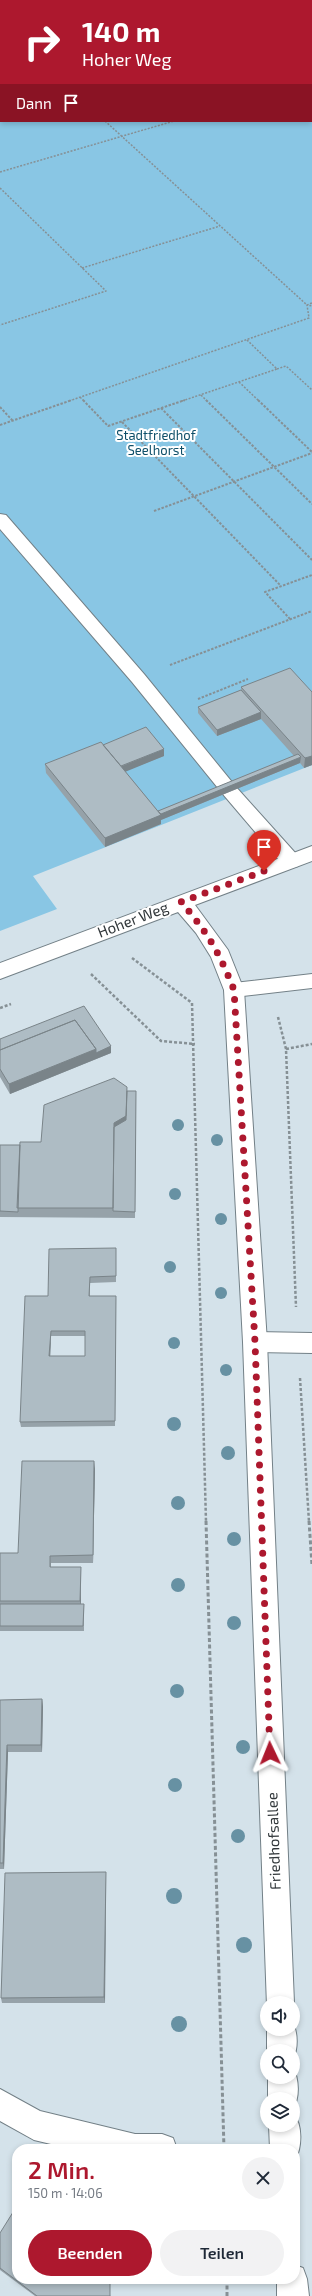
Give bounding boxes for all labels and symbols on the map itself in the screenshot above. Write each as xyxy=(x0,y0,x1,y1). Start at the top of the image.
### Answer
park label: Stadtfriedhof Seelhorst xyxy=(116,427,197,458)
pin xyxy=(247,830,281,871)
street label: Hoher Weg xyxy=(95,897,171,941)
position arrow xyxy=(249,1732,291,1774)
street label: Friedhofsallee xyxy=(262,1792,284,1890)

